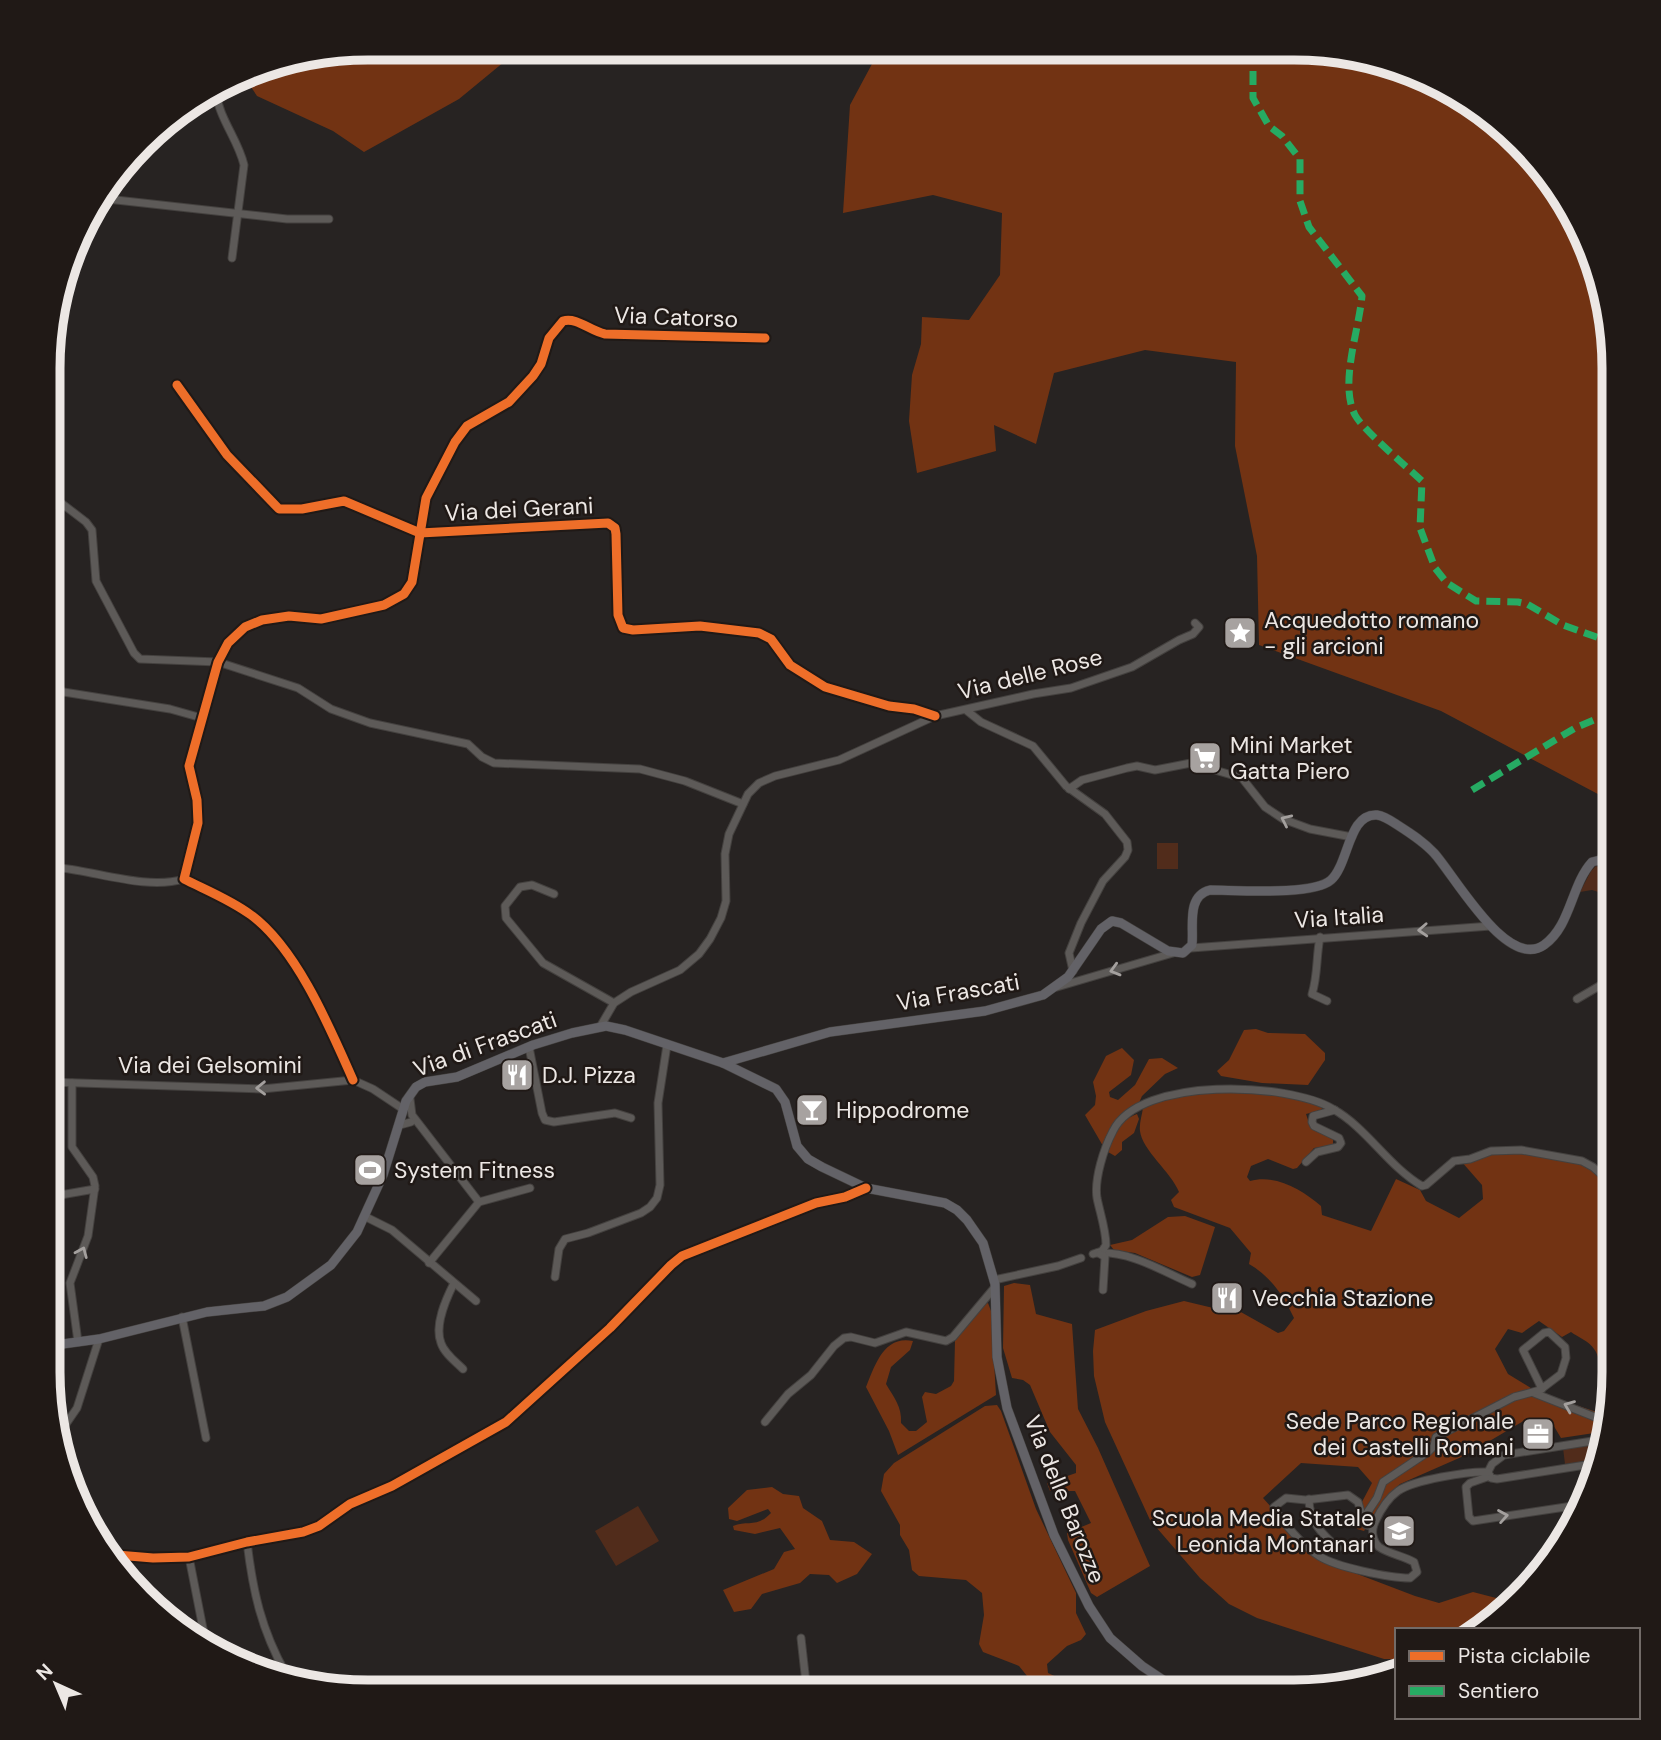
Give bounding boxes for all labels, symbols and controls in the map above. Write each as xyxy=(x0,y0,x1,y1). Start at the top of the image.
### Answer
street label: Via Catorso xyxy=(613,300,739,334)
street label: Via dei Gerani xyxy=(444,490,594,528)
place label: Acquedotto romano - gli arcioni xyxy=(1264,605,1479,661)
place icon: Acquedotto romano - gli arcioni xyxy=(1221,614,1259,652)
street label: Via delle Rose xyxy=(955,642,1105,706)
place label: Mini Market Gatta Piero xyxy=(1230,730,1353,786)
supermarket icon: Mini Market Gatta Piero xyxy=(1186,739,1224,777)
one-way arrow xyxy=(1281,814,1294,828)
street label: Via Italia xyxy=(1293,899,1385,935)
one-way arrow xyxy=(1417,922,1428,937)
one-way arrow xyxy=(1109,962,1121,977)
street label: Via Frascati xyxy=(894,966,1022,1018)
street label: Via di Frascati xyxy=(409,1004,561,1084)
street label: Via dei Gelsomini xyxy=(118,1050,302,1080)
restaurant icon: D.J. Pizza xyxy=(498,1056,536,1094)
place label: D.J. Pizza xyxy=(542,1060,636,1090)
one-way arrow xyxy=(255,1081,266,1096)
bar icon: Hippodrome xyxy=(793,1091,831,1129)
place label: Hippodrome xyxy=(836,1095,969,1125)
sports icon: System Fitness xyxy=(351,1151,389,1189)
place label: System Fitness xyxy=(394,1155,555,1185)
one-way arrow xyxy=(73,1247,87,1259)
restaurant icon: Vecchia Stazione xyxy=(1208,1279,1246,1317)
place label: Vecchia Stazione xyxy=(1252,1283,1433,1313)
one-way arrow xyxy=(1563,1401,1575,1415)
place label: Sede Parco Regionale dei Castelli Romani xyxy=(1286,1406,1514,1462)
street label: Via delle Barozze xyxy=(1018,1411,1112,1587)
office icon: Sede Parco Regionale dei Castelli Romani xyxy=(1519,1415,1557,1453)
place label: Scuola Media Statale Leonida Montanari xyxy=(1152,1503,1374,1559)
one-way arrow xyxy=(1497,1510,1509,1525)
school or university icon: Scuola Media Statale Leonida Montanari xyxy=(1380,1512,1418,1550)
legend xyxy=(1395,1628,1640,1719)
text: Pista ciclabile xyxy=(1458,1642,1591,1670)
north arrow xyxy=(21,1649,91,1719)
text: N xyxy=(31,1658,58,1686)
text: Sentiero xyxy=(1458,1677,1539,1705)

